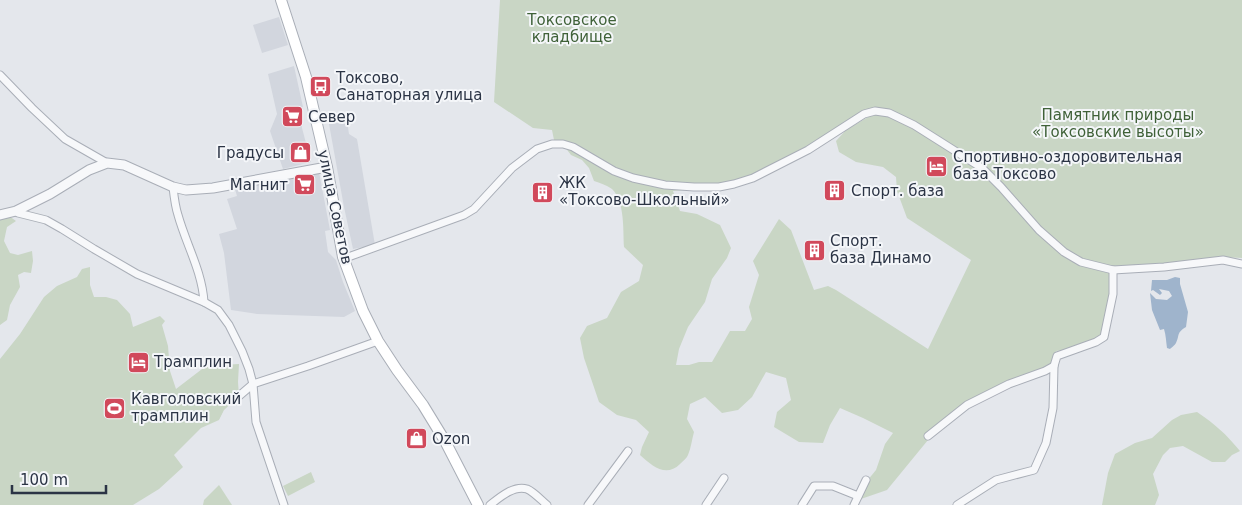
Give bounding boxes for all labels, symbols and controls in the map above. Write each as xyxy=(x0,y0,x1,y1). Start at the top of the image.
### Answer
park label: Токсовское кладбище xyxy=(526,11,617,46)
place label: Токсово, Санаторная улица xyxy=(335,69,483,104)
bus stop icon: Токсово, Санаторная улица xyxy=(308,75,332,99)
supermarket icon: Север xyxy=(280,105,304,129)
park label: Памятник природы «Токсовские высоты» xyxy=(1032,106,1204,141)
place label: Север xyxy=(308,108,355,126)
shop icon: Градусы xyxy=(288,141,312,165)
place label: Градусы xyxy=(217,144,284,162)
street label: улица Советов xyxy=(314,148,356,266)
place label: Спортивно-оздоровительная база Токсово xyxy=(953,148,1182,183)
hotel icon: Спортивно-оздоровительная база Токсово xyxy=(925,154,949,178)
supermarket icon: Магнит xyxy=(292,173,316,197)
place label: ЖК «Токсово-Школьный» xyxy=(559,174,730,209)
place label: Магнит xyxy=(230,176,288,194)
building icon: Спорт. база xyxy=(823,179,847,203)
building icon: ЖК «Токсово-Школьный» xyxy=(531,180,555,204)
place label: Спорт. база xyxy=(851,182,944,200)
place label: Спорт. база Динамо xyxy=(830,232,931,267)
building icon: Спорт. база Динамо xyxy=(802,238,826,262)
hotel icon: Трамплин xyxy=(126,350,150,374)
place label: Трамплин xyxy=(153,353,232,371)
place label: Кавголовский трамплин xyxy=(131,390,241,425)
sports icon: Кавголовский трамплин xyxy=(103,396,127,420)
shop icon: Ozon xyxy=(404,427,428,451)
place label: Ozon xyxy=(432,430,470,448)
scale bar xyxy=(12,462,106,494)
text: 100 m xyxy=(20,471,68,489)

